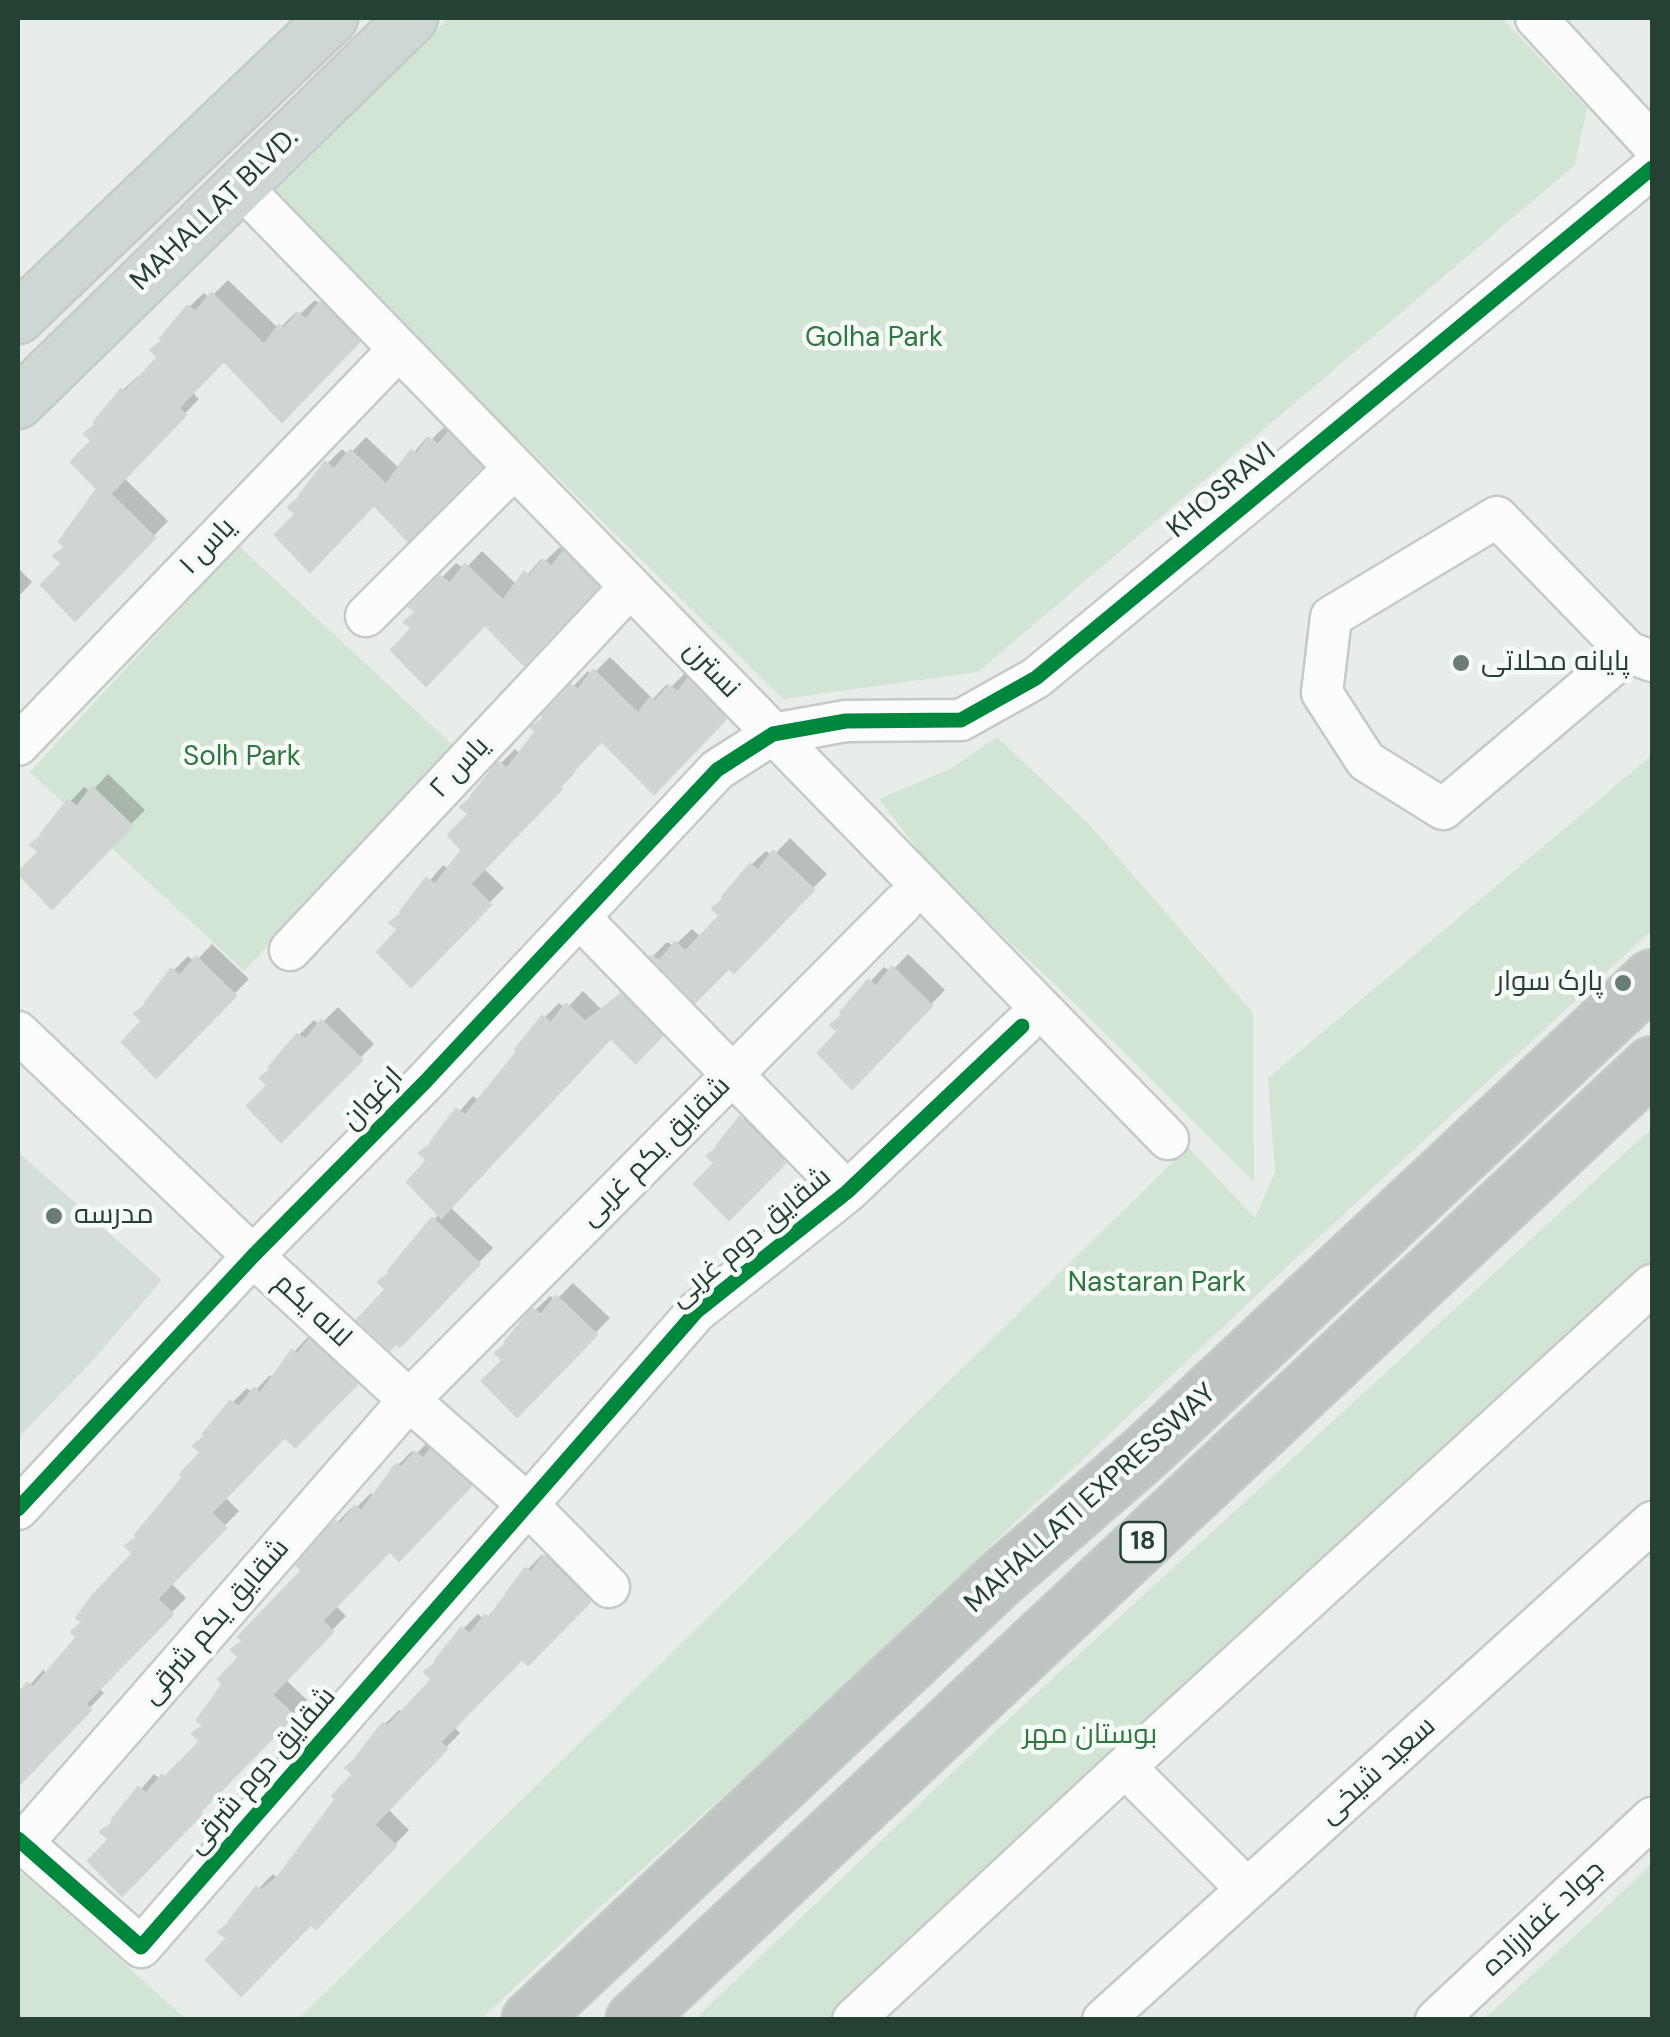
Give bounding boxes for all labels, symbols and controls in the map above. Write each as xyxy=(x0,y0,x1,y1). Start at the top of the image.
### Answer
street label: MAHALLAT BLVD. xyxy=(124,122,306,298)
park label: Golha Park xyxy=(805,322,943,356)
street label: KHOSRAVI xyxy=(1161,436,1283,546)
street label: یاس ۱ xyxy=(173,512,243,582)
street label: نسترن xyxy=(676,634,746,706)
place label: پایانه محلاتی xyxy=(1481,646,1629,680)
marker: پایانه محلاتی xyxy=(1450,652,1472,674)
street label: یاس ۲ xyxy=(423,730,497,806)
park label: Solh Park xyxy=(183,741,301,775)
place label: پارک سوار xyxy=(1496,966,1603,1000)
marker: پارک سوار xyxy=(1612,972,1634,994)
street label: ارغوان xyxy=(335,1061,411,1137)
street label: شقایق یکم غربی xyxy=(574,1070,738,1234)
street label: شقایق دوم غربی xyxy=(663,1161,839,1315)
place label: مدرسه xyxy=(74,1199,154,1233)
marker: مدرسه xyxy=(43,1205,65,1227)
street label: لاله یکم xyxy=(266,1267,358,1355)
park label: Nastaran Park xyxy=(1068,1267,1246,1301)
street label: MAHALLATI EXPRESSWAY xyxy=(958,1377,1224,1621)
road number: 18 xyxy=(1120,1522,1166,1562)
street label: شقایق یکم شرقی xyxy=(135,1532,297,1712)
street label: شقایق دوم شرقی xyxy=(180,1681,344,1861)
street label: سعید شیخی xyxy=(1313,1710,1443,1832)
park label: بوستان مهر xyxy=(1023,1719,1157,1753)
street label: جواد غفارزاده xyxy=(1476,1854,1612,1984)

